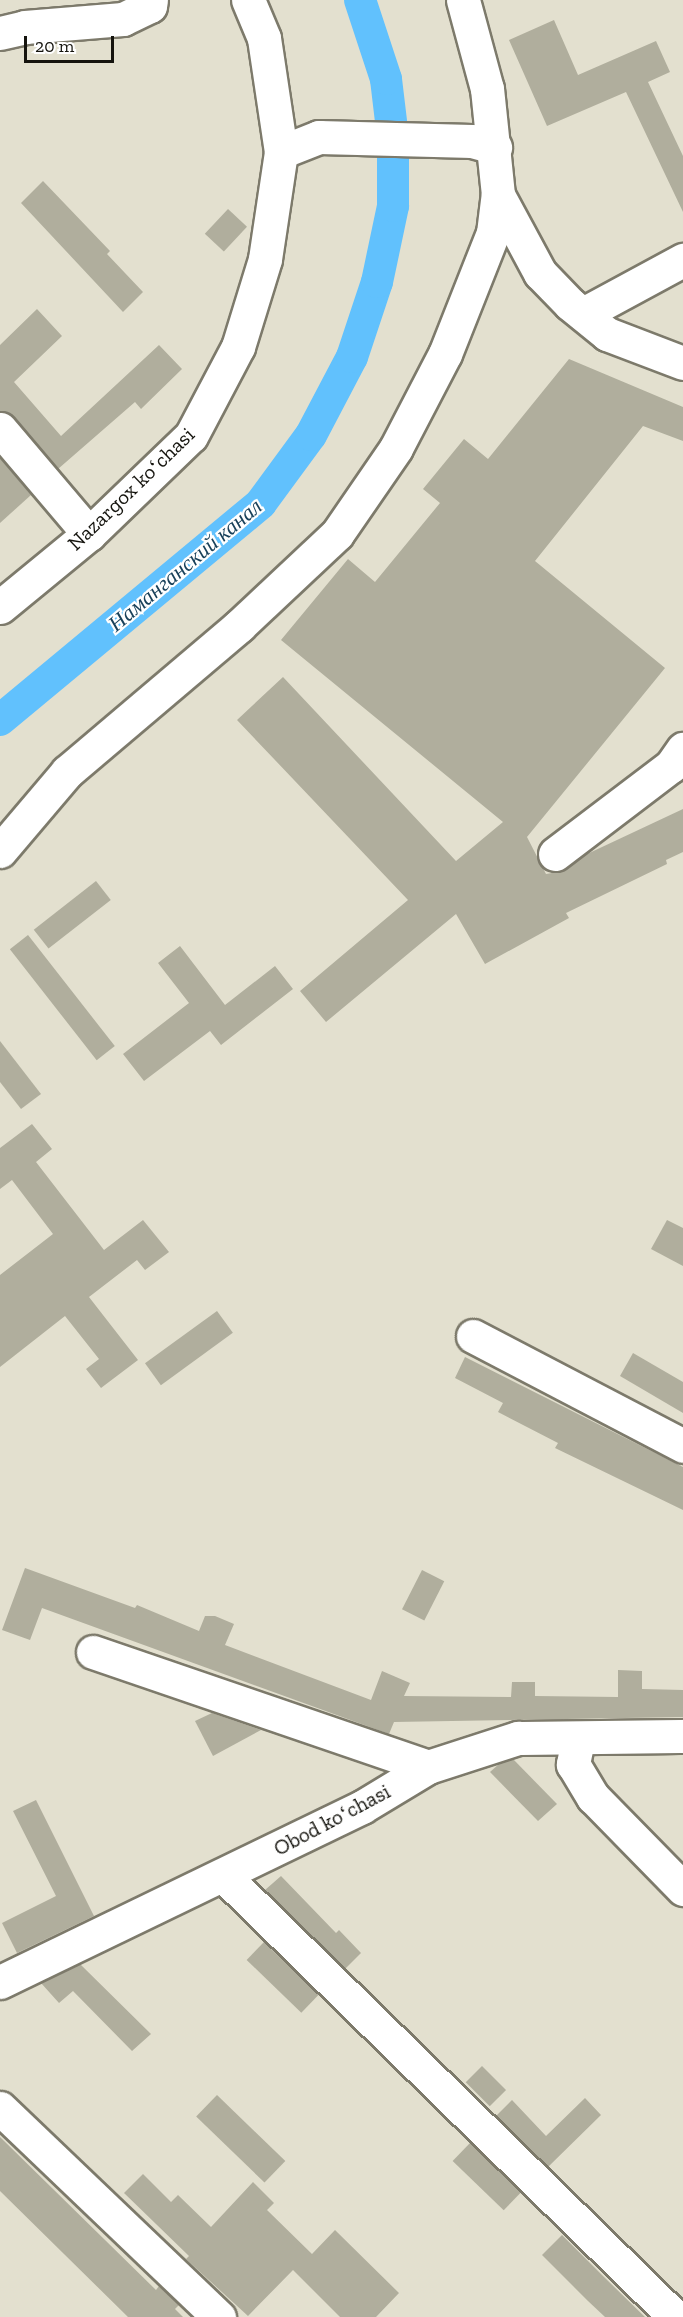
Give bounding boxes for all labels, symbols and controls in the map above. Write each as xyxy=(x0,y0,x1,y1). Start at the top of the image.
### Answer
scale bar xyxy=(27,24,117,62)
text: 20 m xyxy=(35,35,74,57)
street label: Nazargox koʻchasi xyxy=(62,422,200,556)
water label: Наманганский канал xyxy=(103,493,267,637)
street label: Obod koʻchasi xyxy=(269,1779,395,1861)

